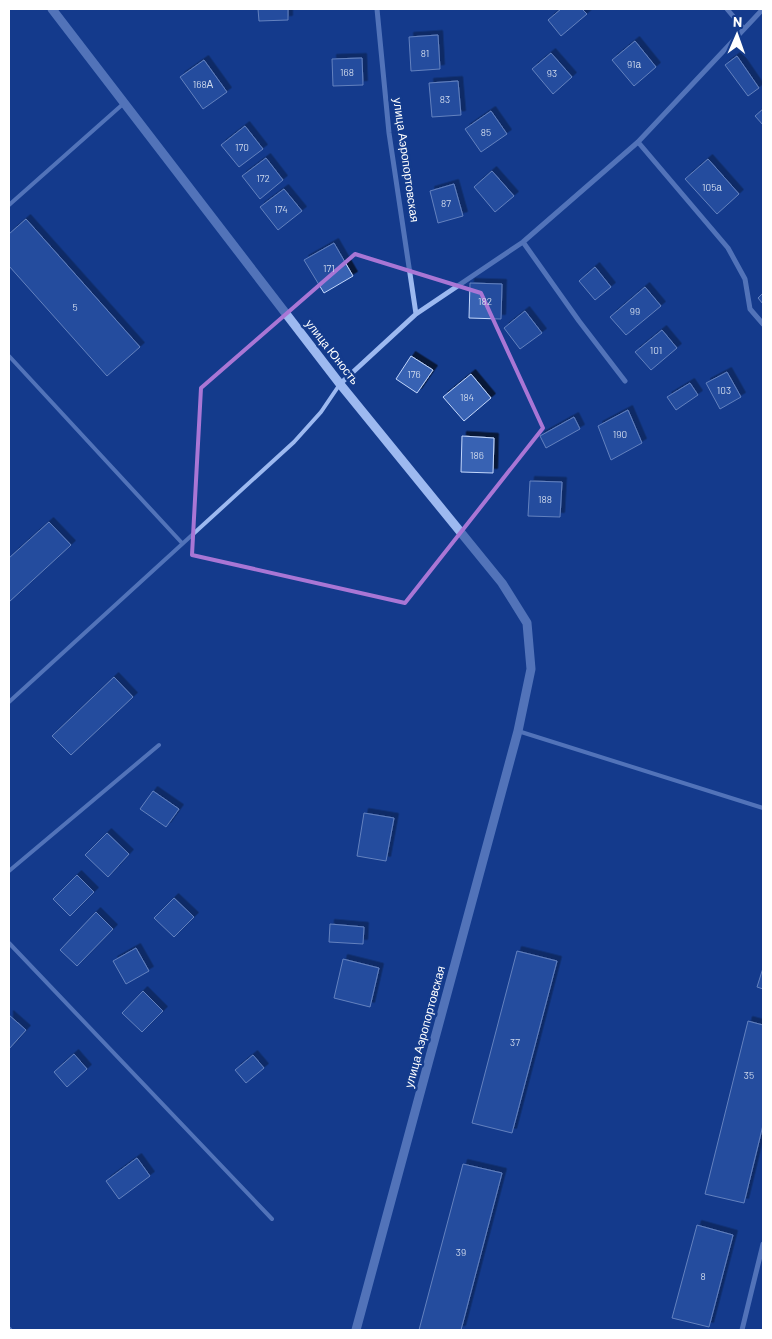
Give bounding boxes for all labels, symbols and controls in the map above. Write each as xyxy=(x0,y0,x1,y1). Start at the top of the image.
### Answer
north arrow xyxy=(712,10,762,60)
text: N xyxy=(733,13,742,30)
house number: 81 xyxy=(421,47,429,59)
house number: 91а xyxy=(627,58,641,70)
house number: 168 xyxy=(340,66,354,78)
house number: 93 xyxy=(547,67,557,79)
house number: 168А xyxy=(193,78,214,90)
house number: 83 xyxy=(440,93,450,105)
street label: улица Аэропортовская xyxy=(390,97,423,223)
house number: 85 xyxy=(481,126,491,138)
house number: 170 xyxy=(235,141,249,153)
house number: 172 xyxy=(256,172,270,184)
house number: 105а xyxy=(702,181,722,193)
house number: 87 xyxy=(441,197,451,209)
house number: 174 xyxy=(274,203,288,215)
house number: 171 xyxy=(323,262,335,274)
house number: 182 xyxy=(478,295,492,307)
house number: 5 xyxy=(72,301,78,313)
house number: 99 xyxy=(630,305,640,317)
street label: улица Юность xyxy=(302,316,362,387)
house number: 101 xyxy=(650,344,662,356)
house number: 176 xyxy=(407,368,421,380)
house number: 103 xyxy=(717,384,731,396)
house number: 184 xyxy=(460,391,474,403)
house number: 190 xyxy=(613,428,627,440)
house number: 186 xyxy=(470,449,484,461)
house number: 188 xyxy=(538,493,552,505)
street label: улица Аэропортовская xyxy=(401,964,448,1090)
house number: 37 xyxy=(510,1036,520,1048)
house number: 35 xyxy=(744,1069,754,1081)
house number: 39 xyxy=(456,1246,466,1258)
house number: 8 xyxy=(700,1270,706,1282)

